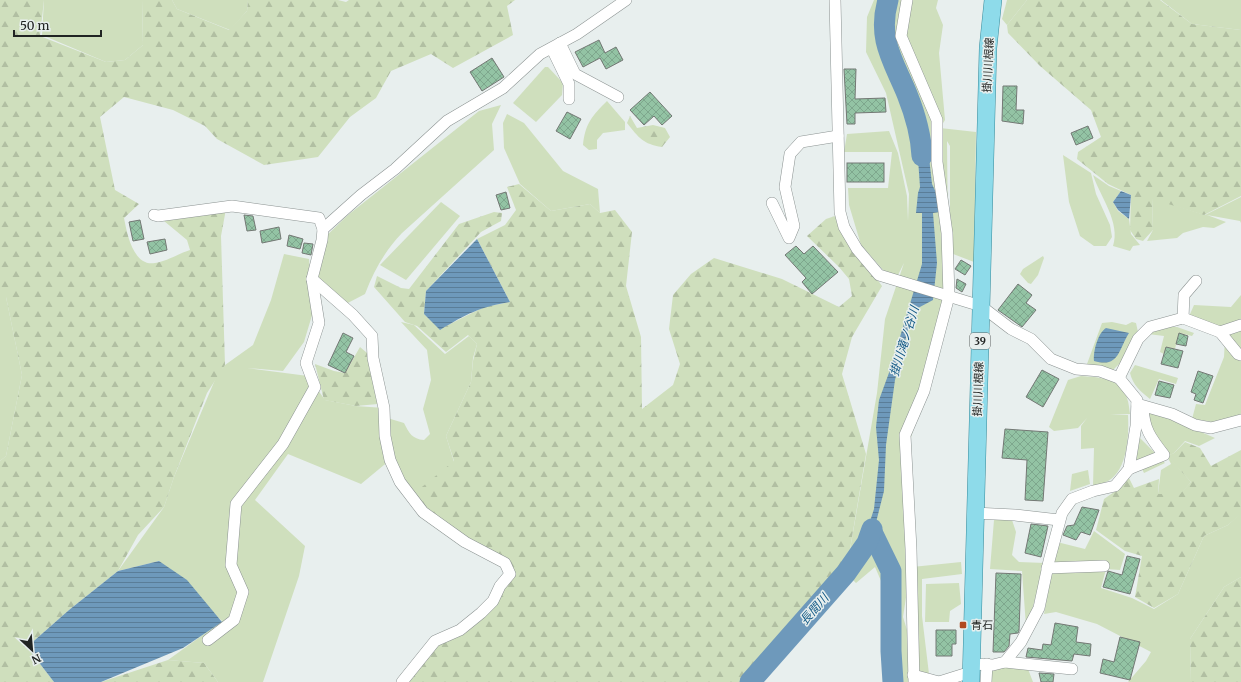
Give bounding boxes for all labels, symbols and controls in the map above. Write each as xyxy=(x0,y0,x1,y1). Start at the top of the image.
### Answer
scale bar xyxy=(14,12,101,38)
text: 50 m xyxy=(20,18,49,33)
street label: 掛川川根線 xyxy=(980,37,996,93)
water label: 掛川滝ノ谷川 xyxy=(886,302,922,378)
road number: 39 xyxy=(970,333,990,349)
street label: 掛川川根線 xyxy=(970,361,986,417)
water label: 長間川 xyxy=(797,589,833,628)
place label: 青石 xyxy=(971,618,993,632)
marker: 青石 xyxy=(958,620,968,630)
north arrow xyxy=(12,630,52,670)
text: N xyxy=(29,651,43,667)

